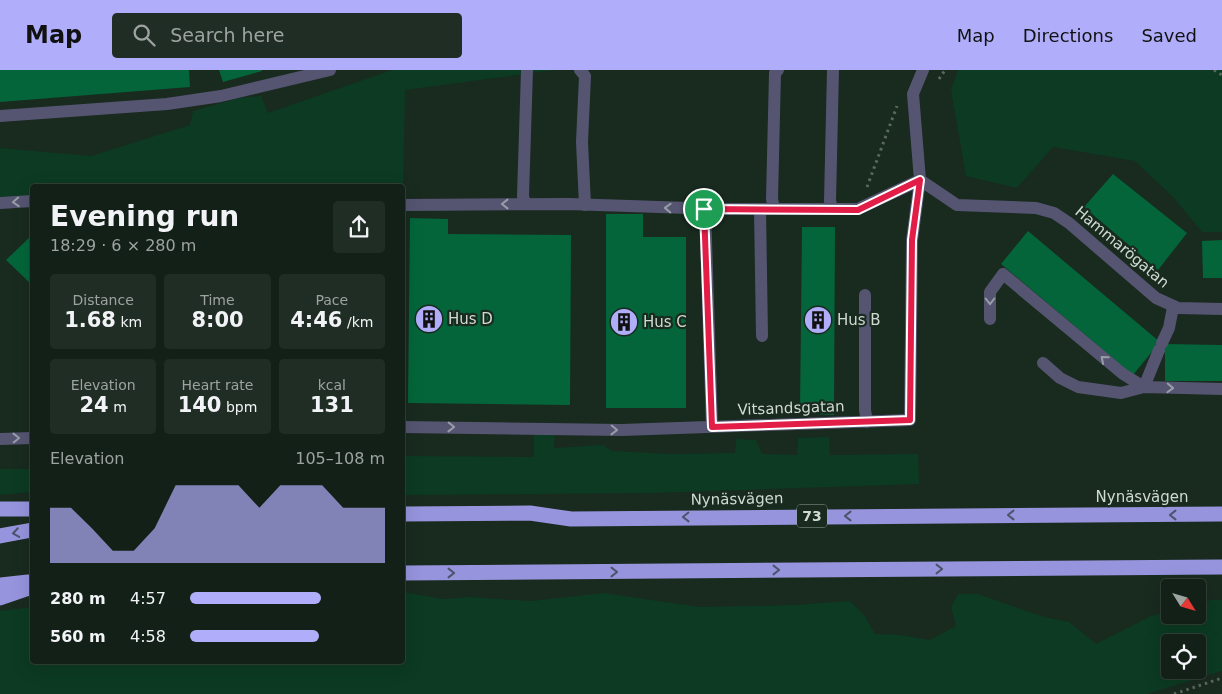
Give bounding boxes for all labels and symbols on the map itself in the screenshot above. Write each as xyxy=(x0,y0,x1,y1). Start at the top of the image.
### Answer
pin xyxy=(683,188,725,230)
one-way arrow xyxy=(12,196,20,207)
one-way arrow xyxy=(501,199,508,209)
one-way arrow xyxy=(663,202,671,213)
street label: Hammarögatan xyxy=(1071,202,1173,292)
one-way arrow xyxy=(985,298,995,305)
building icon: Hus D xyxy=(414,304,444,334)
building icon: Hus B xyxy=(803,305,833,335)
building icon: Hus C xyxy=(609,307,639,337)
place label: Hus D xyxy=(448,310,493,328)
place label: Hus B xyxy=(837,311,881,329)
place label: Hus C xyxy=(643,313,687,331)
one-way arrow xyxy=(1101,356,1110,364)
one-way arrow xyxy=(1166,382,1174,393)
street label: Vitsandsgatan xyxy=(737,397,845,419)
one-way arrow xyxy=(447,422,455,433)
one-way arrow xyxy=(610,425,618,435)
one-way arrow xyxy=(13,433,21,444)
street label: Nynäsvägen xyxy=(1096,488,1188,506)
street label: Nynäsvägen xyxy=(690,489,784,509)
road number: 73 xyxy=(797,504,827,528)
one-way arrow xyxy=(1007,510,1014,520)
one-way arrow xyxy=(1169,510,1177,520)
one-way arrow xyxy=(844,511,852,521)
one-way arrow xyxy=(682,512,690,522)
one-way arrow xyxy=(12,527,20,538)
one-way arrow xyxy=(935,564,943,574)
one-way arrow xyxy=(772,565,780,575)
one-way arrow xyxy=(610,567,618,577)
one-way arrow xyxy=(448,568,455,578)
north arrow xyxy=(1161,579,1206,624)

